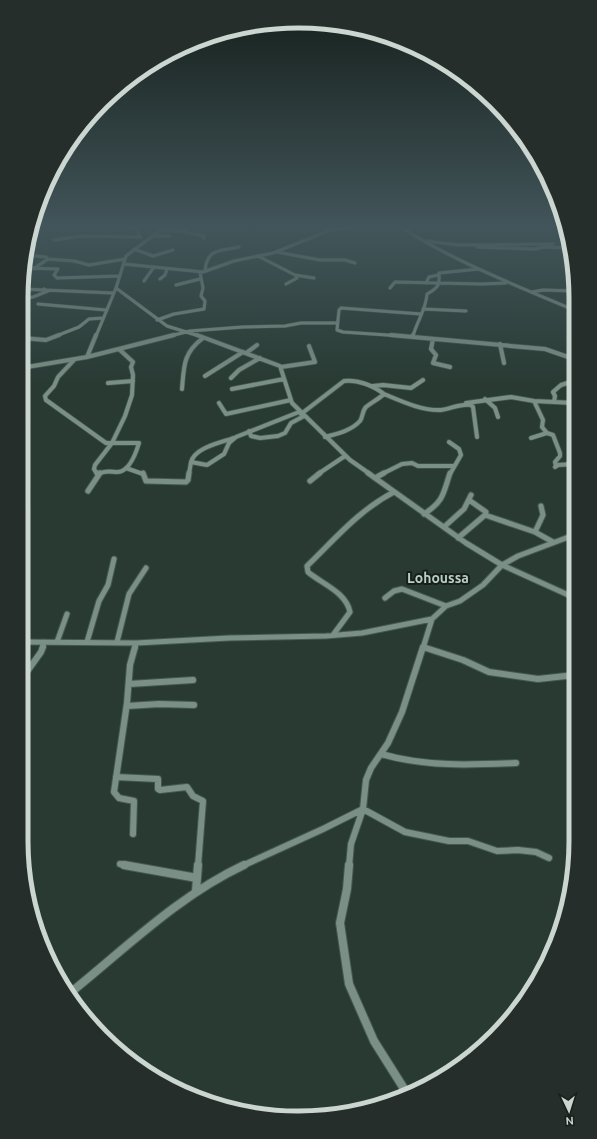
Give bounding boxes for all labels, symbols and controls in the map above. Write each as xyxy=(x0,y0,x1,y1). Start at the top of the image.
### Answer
district label: Lohoussa xyxy=(407,570,469,586)
north arrow xyxy=(549,1091,589,1131)
text: N xyxy=(565,1115,574,1127)

